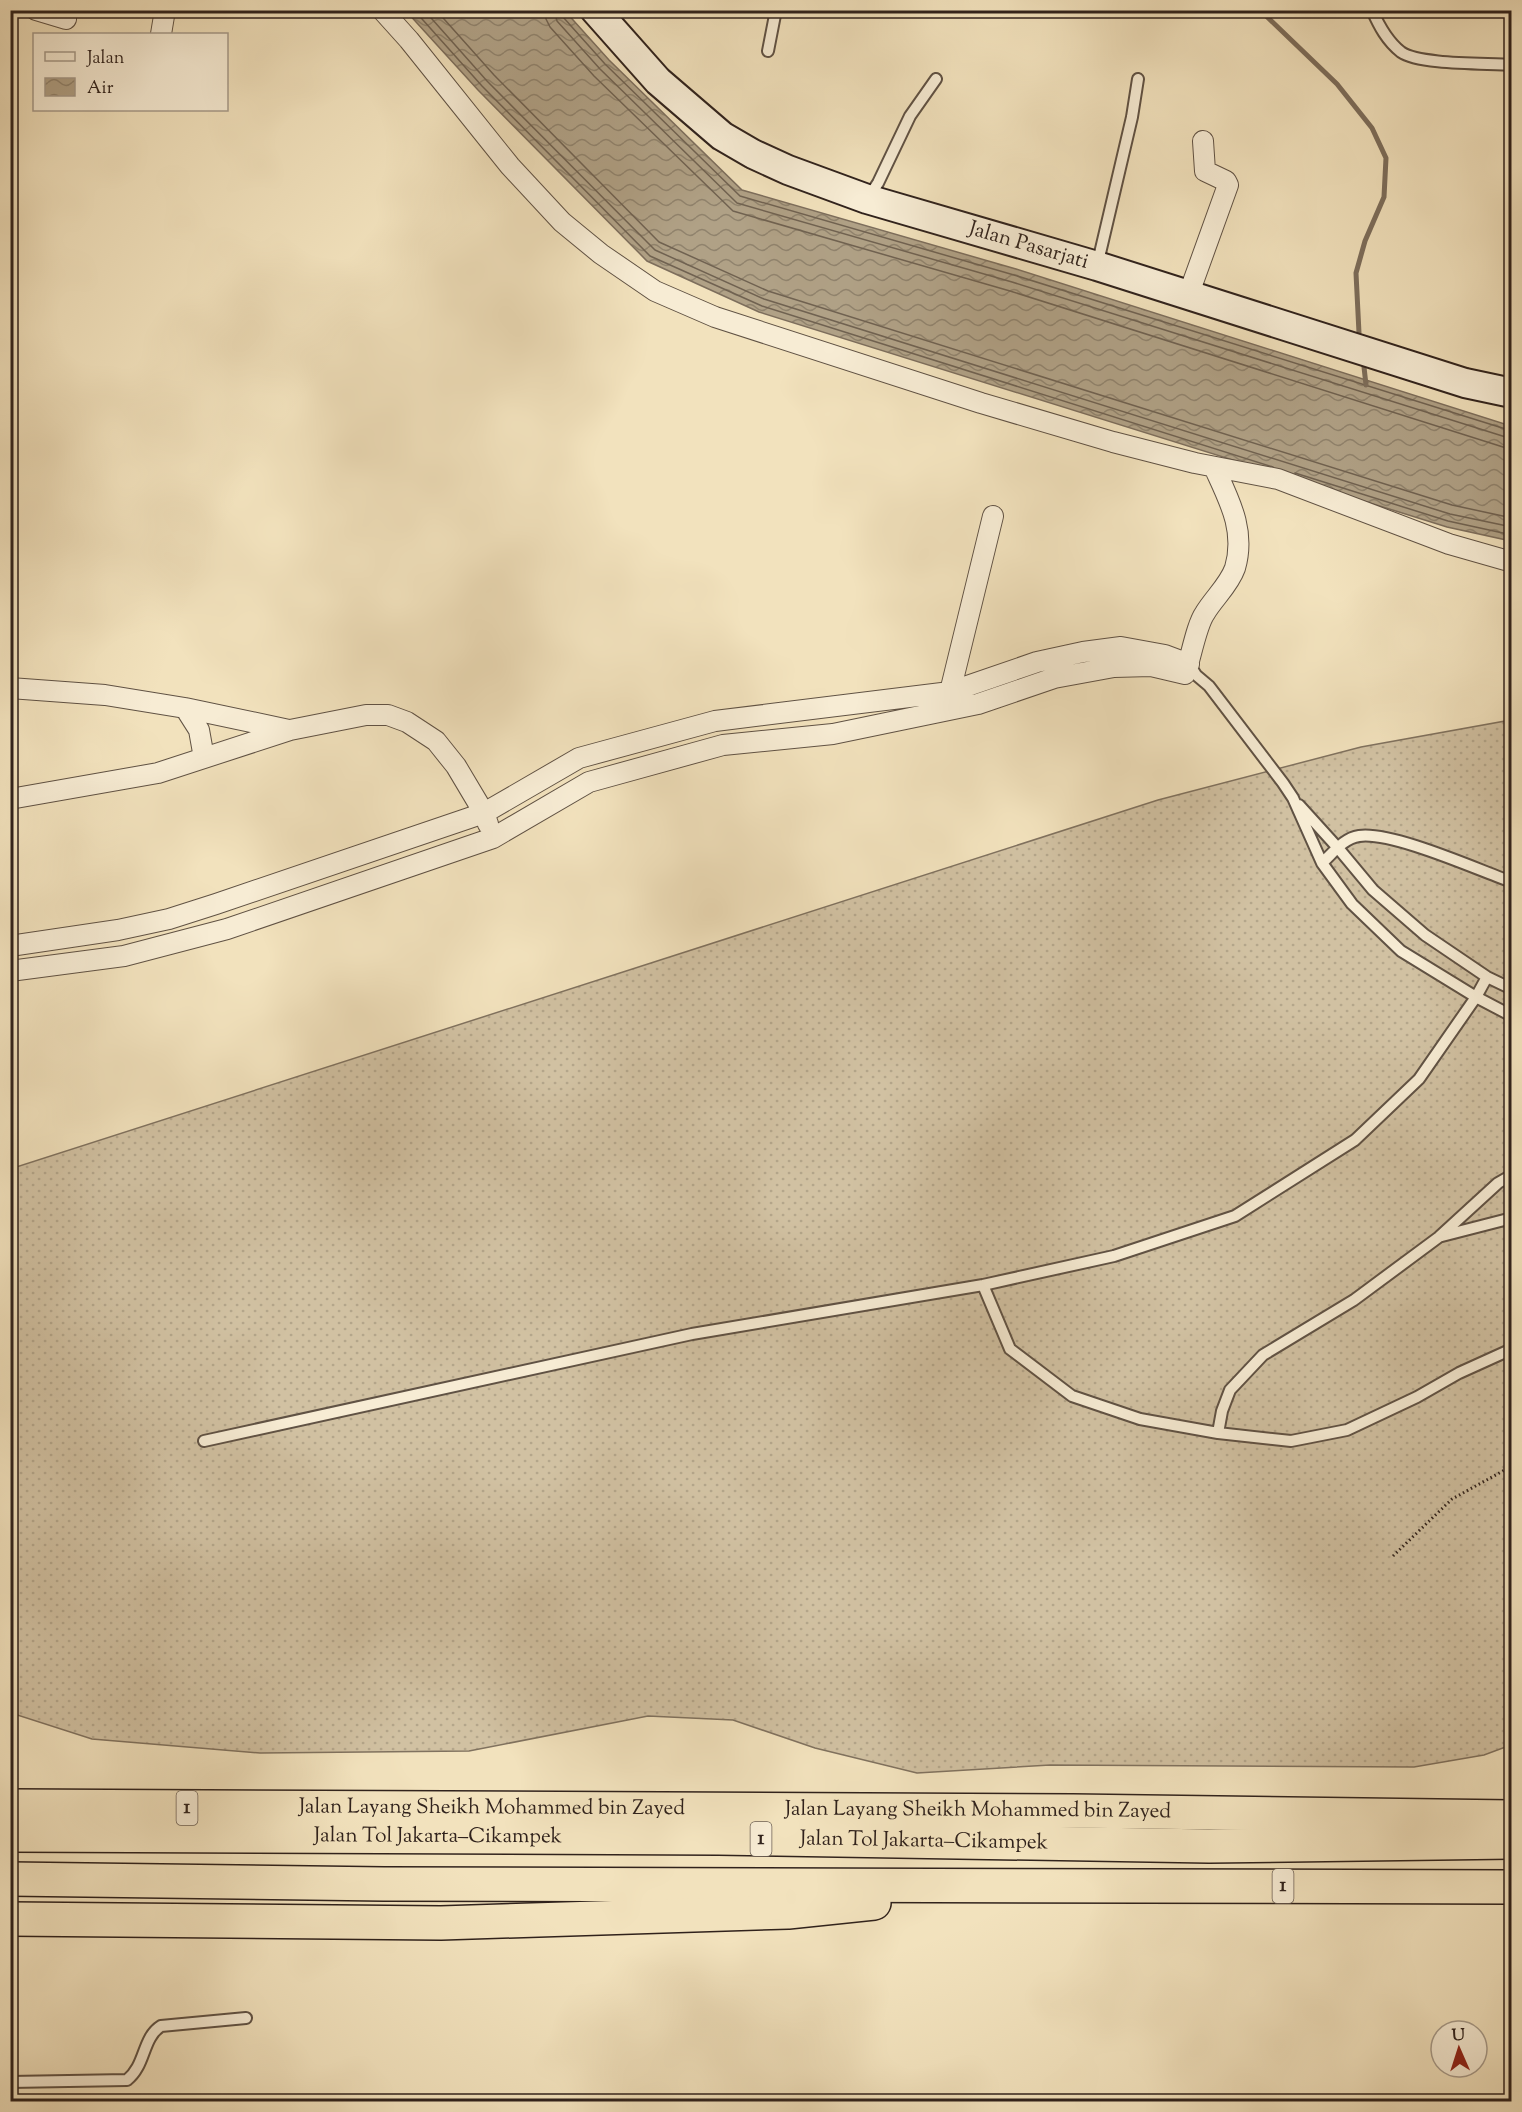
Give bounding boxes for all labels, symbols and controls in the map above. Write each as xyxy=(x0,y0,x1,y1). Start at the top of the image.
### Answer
legend xyxy=(33,33,228,111)
text: Jalan xyxy=(86,46,125,72)
text: Air xyxy=(87,76,114,102)
street label: Jalan Pasarjati xyxy=(964,214,1092,278)
road number: 1 xyxy=(176,1791,198,1825)
street label: Jalan Layang Sheikh Mohammed bin Zayed xyxy=(298,1792,685,1824)
street label: Jalan Layang Sheikh Mohammed bin Zayed xyxy=(784,1795,1172,1827)
street label: Jalan Tol Jakarta–Cikampek xyxy=(313,1821,563,1852)
road number: 1 xyxy=(750,1822,771,1856)
street label: Jalan Tol Jakarta–Cikampek xyxy=(799,1824,1049,1858)
road number: 1 xyxy=(1272,1869,1294,1903)
north arrow xyxy=(1429,2019,1489,2079)
text: U xyxy=(1451,2025,1466,2048)

